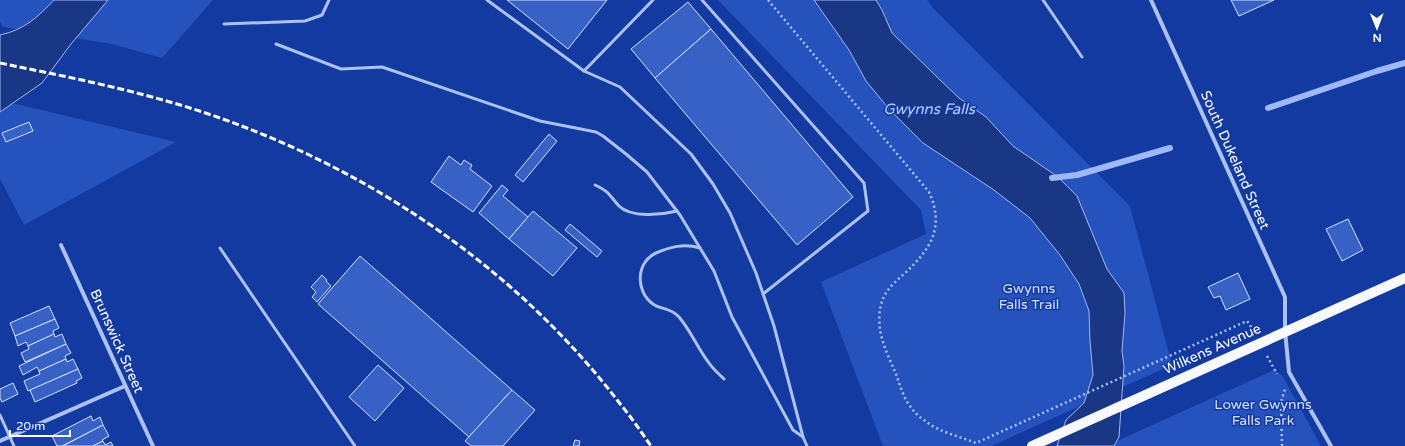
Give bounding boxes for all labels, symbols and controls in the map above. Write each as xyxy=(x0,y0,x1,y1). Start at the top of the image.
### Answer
north arrow xyxy=(1357,8,1397,48)
text: N xyxy=(1373,31,1382,44)
street label: South Dukeland Street xyxy=(1197,88,1274,233)
water label: Gwynns Falls xyxy=(883,100,977,118)
park label: Gwynns Falls Trail xyxy=(999,280,1059,313)
street label: Brunswick Street xyxy=(86,286,148,396)
street label: Wilkens Avenue xyxy=(1160,320,1264,378)
park label: Lower Gwynns Falls Park xyxy=(1214,396,1312,429)
scale bar xyxy=(10,412,70,438)
text: 20 m xyxy=(16,419,45,433)

